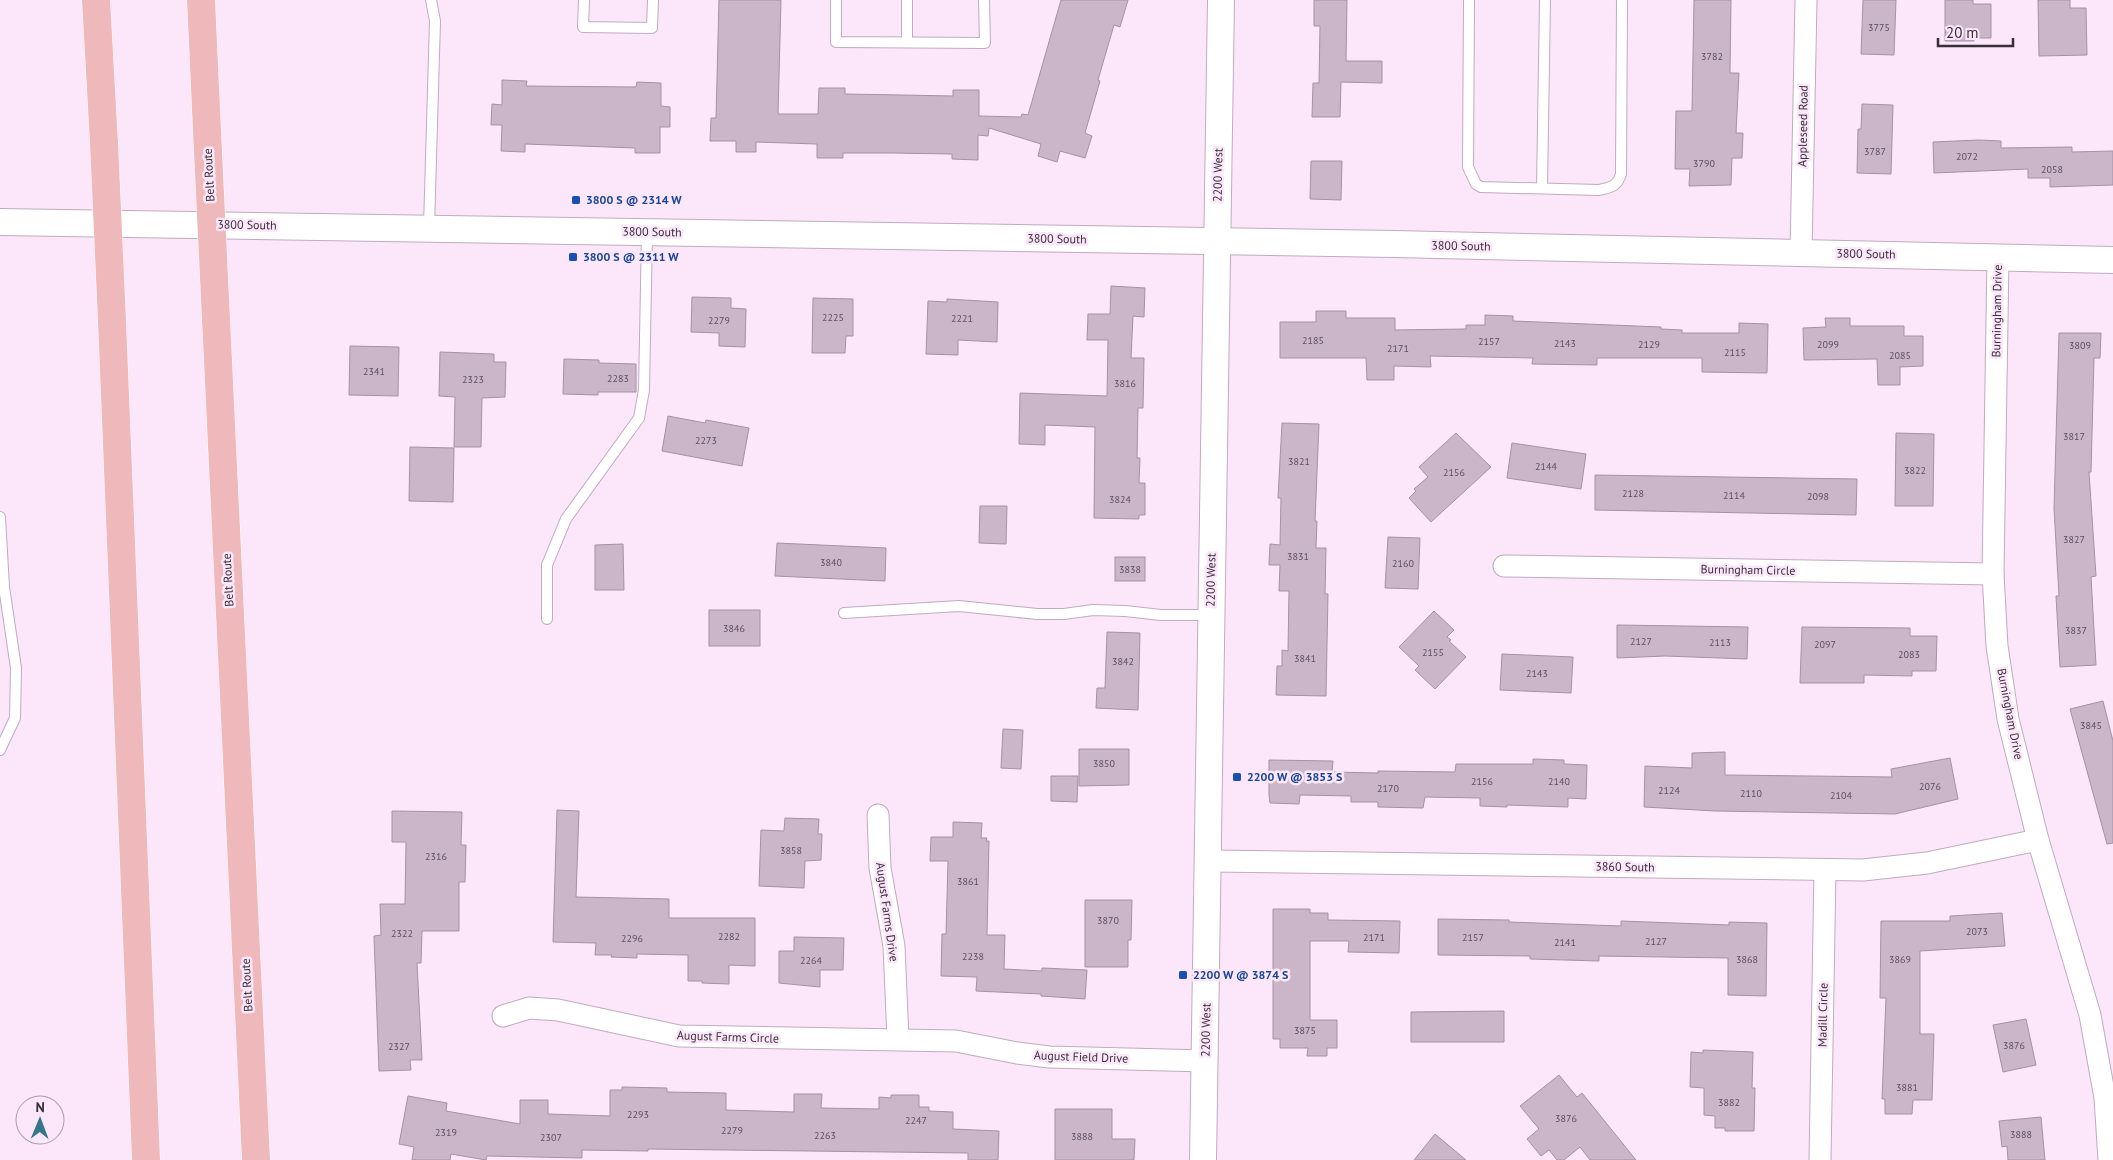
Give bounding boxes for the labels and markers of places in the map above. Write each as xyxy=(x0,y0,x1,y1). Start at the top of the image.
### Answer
place label: 3800 S @ 2314 W xyxy=(586,192,682,207)
marker: 3800 S @ 2314 W xyxy=(570,194,582,206)
place label: 3800 S @ 2311 W xyxy=(583,249,679,264)
marker: 3800 S @ 2311 W xyxy=(567,251,579,263)
place label: 2200 W @ 3853 S xyxy=(1247,769,1342,784)
marker: 2200 W @ 3853 S xyxy=(1231,771,1243,783)
place label: 2200 W @ 3874 S xyxy=(1193,967,1288,982)
marker: 2200 W @ 3874 S xyxy=(1177,969,1189,981)

